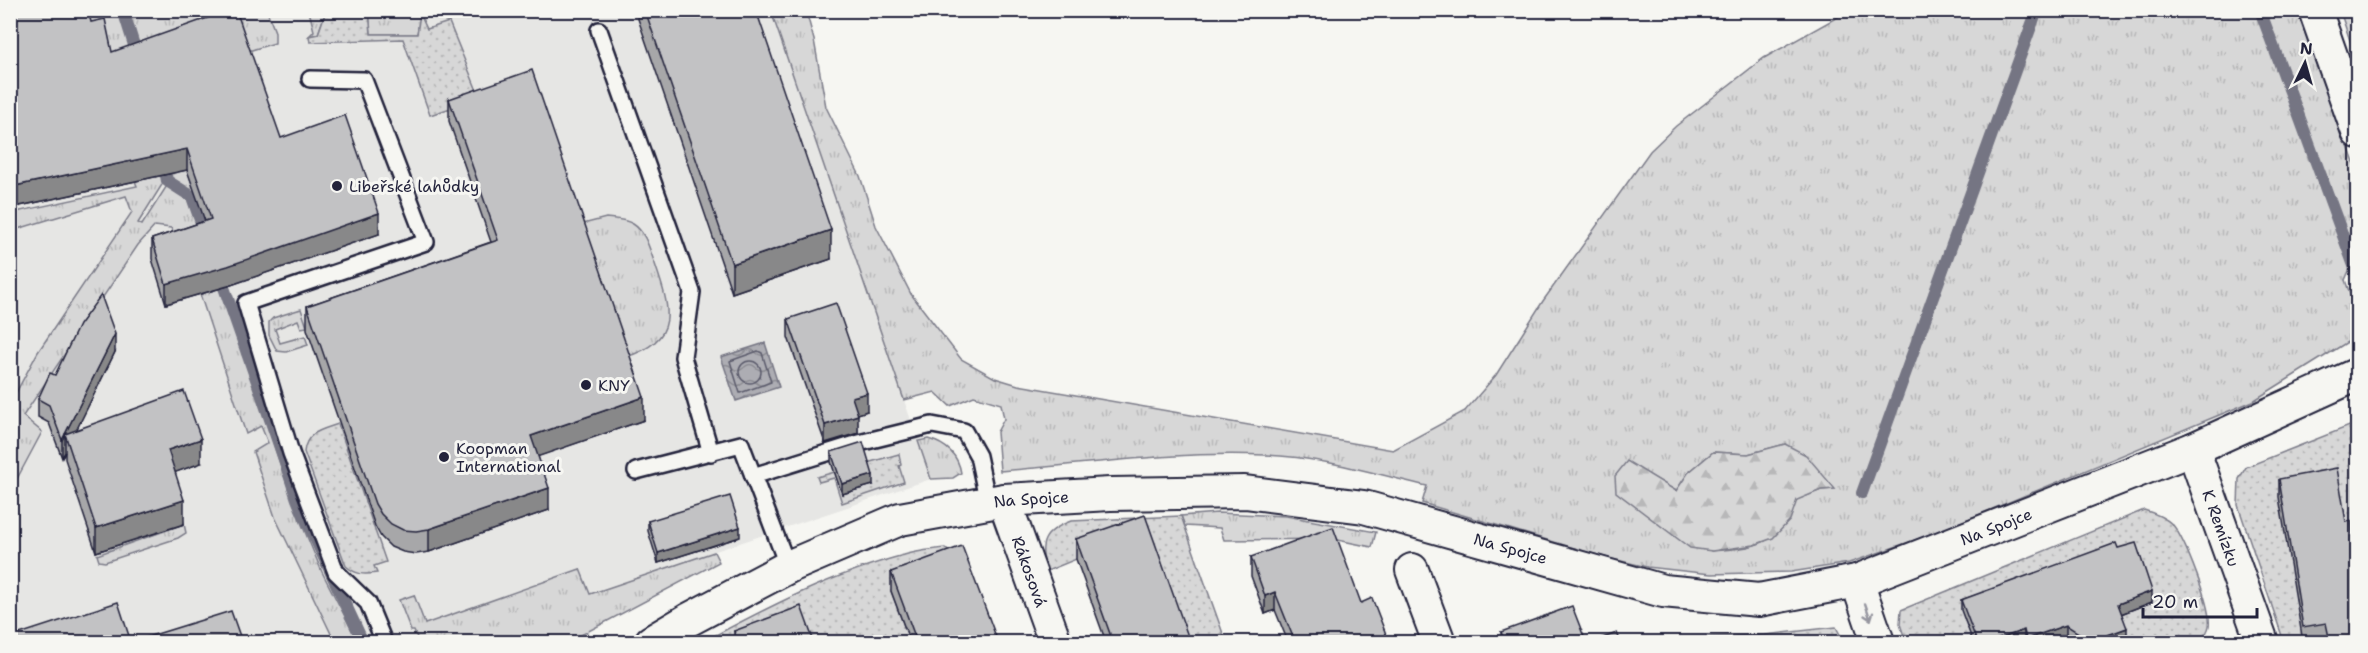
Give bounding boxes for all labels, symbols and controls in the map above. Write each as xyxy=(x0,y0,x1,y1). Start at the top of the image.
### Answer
north arrow xyxy=(2275,33,2335,93)
text: N xyxy=(2299,38,2313,60)
place label: Libeřské lahůdky xyxy=(349,176,479,197)
marker: Libeřské lahůdky xyxy=(330,179,344,193)
place label: KNY xyxy=(598,375,630,396)
marker: KNY xyxy=(579,378,593,392)
place label: Koopman International xyxy=(456,438,561,477)
marker: Koopman International xyxy=(437,450,451,464)
street label: Na Spojce xyxy=(992,486,1070,512)
street label: K Remízku xyxy=(2198,487,2245,569)
street label: Na Spojce xyxy=(1957,503,2035,550)
street label: Na Spojce xyxy=(1471,528,1550,568)
street label: Rákosová xyxy=(1007,533,1052,610)
scale bar xyxy=(2143,581,2257,619)
text: 20 m xyxy=(2152,590,2198,614)
one-way arrow xyxy=(1863,602,1874,621)

